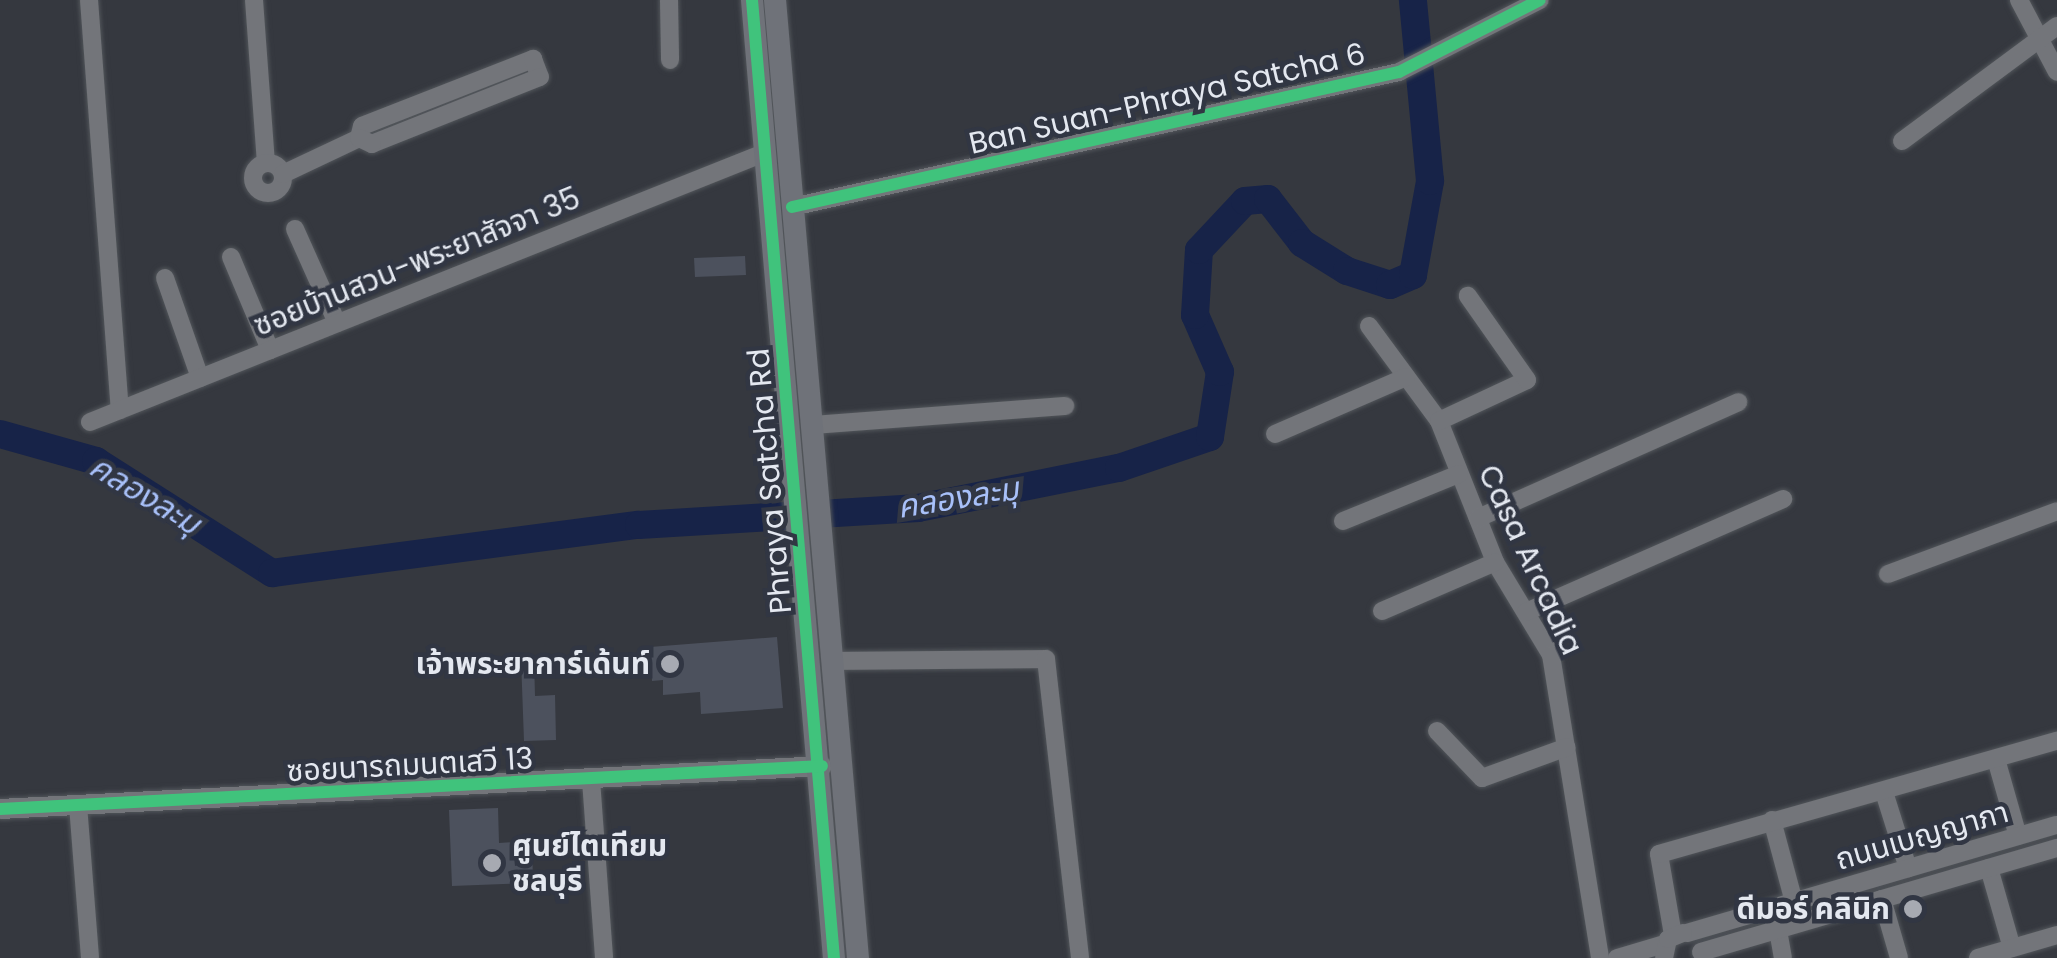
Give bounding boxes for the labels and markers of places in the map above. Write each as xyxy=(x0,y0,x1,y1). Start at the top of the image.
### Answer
place label: เจ้าพระยาการ์เด้นท์ xyxy=(415,646,650,682)
marker: เจ้าพระยาการ์เด้นท์ xyxy=(659,653,681,675)
place label: ศูนย์ไตเทียม ชลบุรี xyxy=(512,828,667,898)
marker: ศูนย์ไตเทียม ชลบุรี xyxy=(481,852,503,874)
place label: ดีมอร์ คลินิก xyxy=(1736,891,1890,927)
marker: ดีมอร์ คลินิก xyxy=(1900,896,1926,922)

